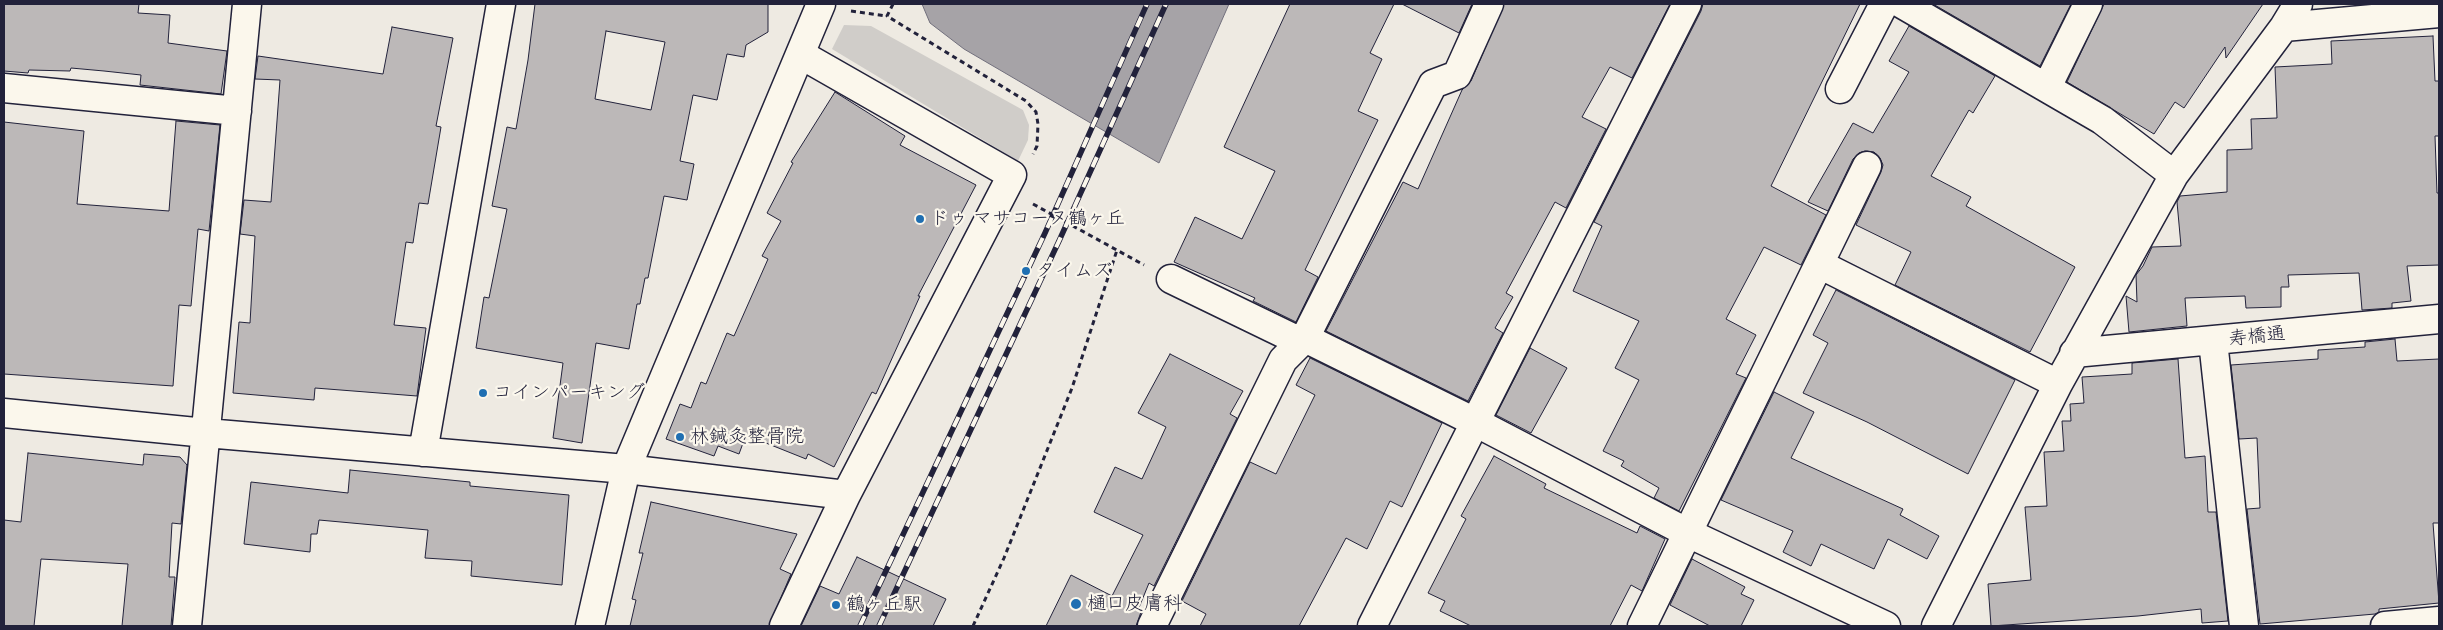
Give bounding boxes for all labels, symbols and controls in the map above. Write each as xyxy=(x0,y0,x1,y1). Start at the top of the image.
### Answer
place label: ドゥ マサコーヌ鶴ヶ丘 xyxy=(930,208,1125,230)
marker: ドゥ マサコーヌ鶴ヶ丘 xyxy=(914,213,926,225)
place label: タイムズ xyxy=(1036,260,1112,282)
marker: タイムズ xyxy=(1020,265,1032,277)
street label: 寿橋通 xyxy=(2227,323,2287,351)
place label: コインパーキング xyxy=(493,382,645,404)
marker: コインパーキング xyxy=(477,387,489,399)
place label: 林鍼灸整骨院 xyxy=(690,426,804,448)
marker: 林鍼灸整骨院 xyxy=(674,431,686,443)
place label: 樋口皮膚科 xyxy=(1087,593,1182,615)
place label: 鶴ヶ丘駅 xyxy=(846,594,922,616)
marker: 樋口皮膚科 xyxy=(1069,597,1083,611)
marker: 鶴ヶ丘駅 xyxy=(830,599,842,611)

